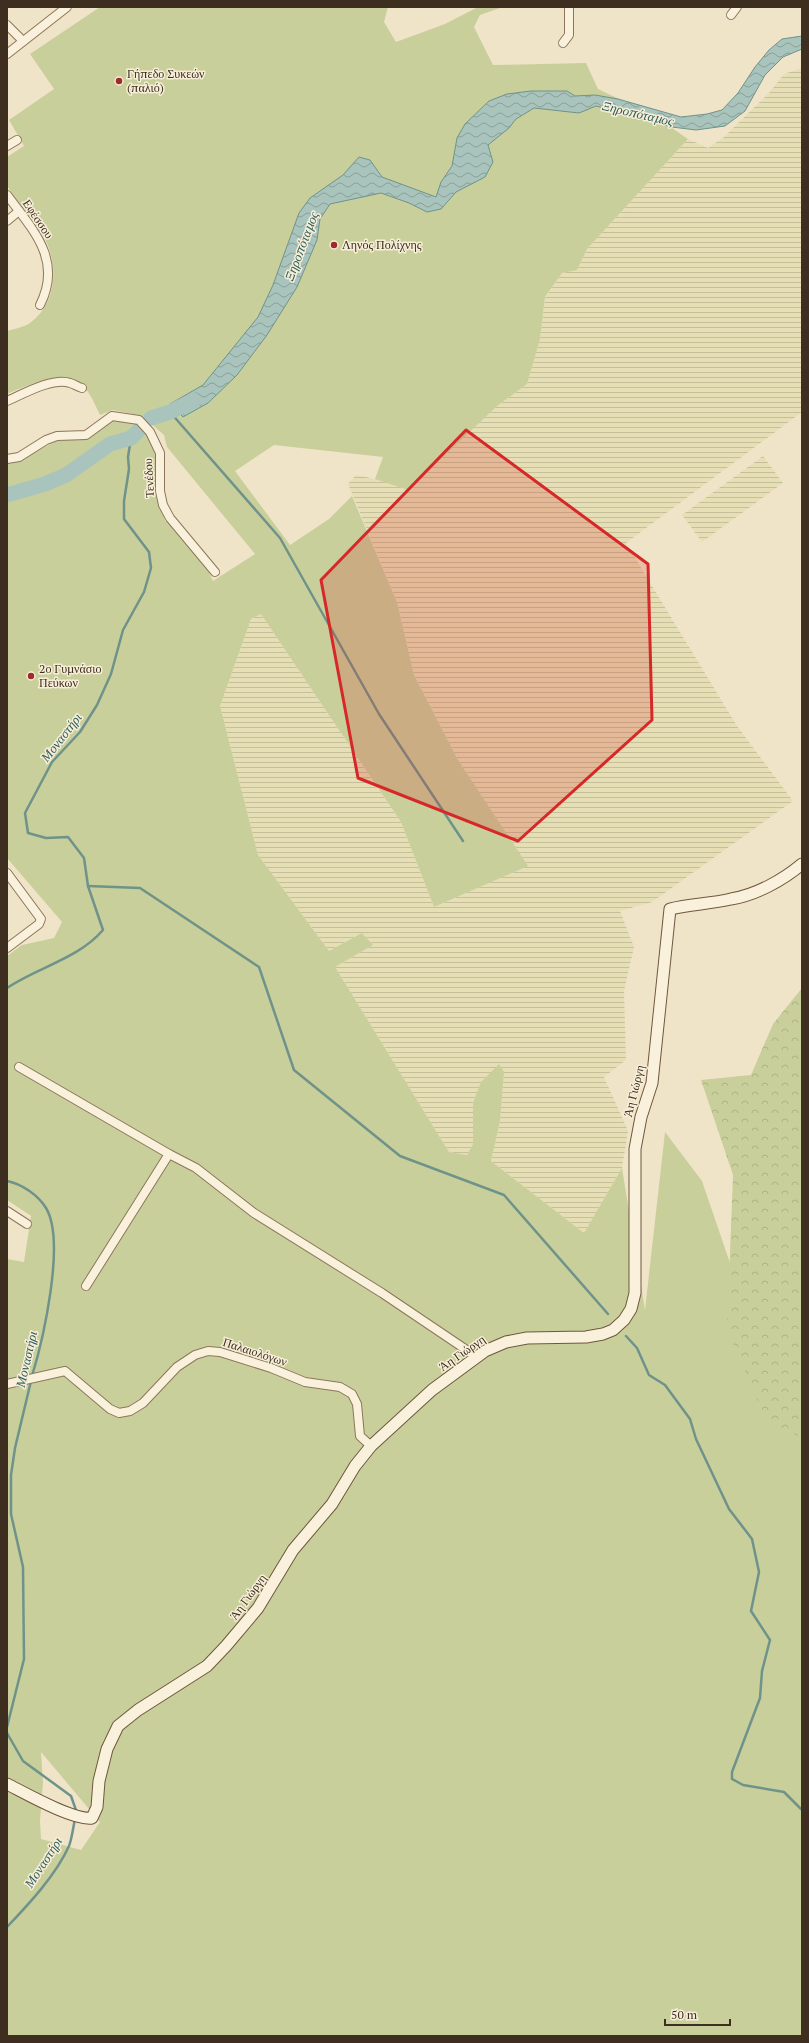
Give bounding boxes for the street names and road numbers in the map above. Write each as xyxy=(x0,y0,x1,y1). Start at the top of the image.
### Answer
street label: Εφέσσου xyxy=(20,196,57,241)
street label: Τενέδου xyxy=(140,458,157,498)
street label: Άη Γιώργη xyxy=(620,1063,647,1118)
street label: Άη Γιώργη xyxy=(436,1331,488,1374)
street label: Παλαιολόγων xyxy=(221,1334,290,1369)
street label: Άη Γιώργη xyxy=(226,1571,269,1623)

